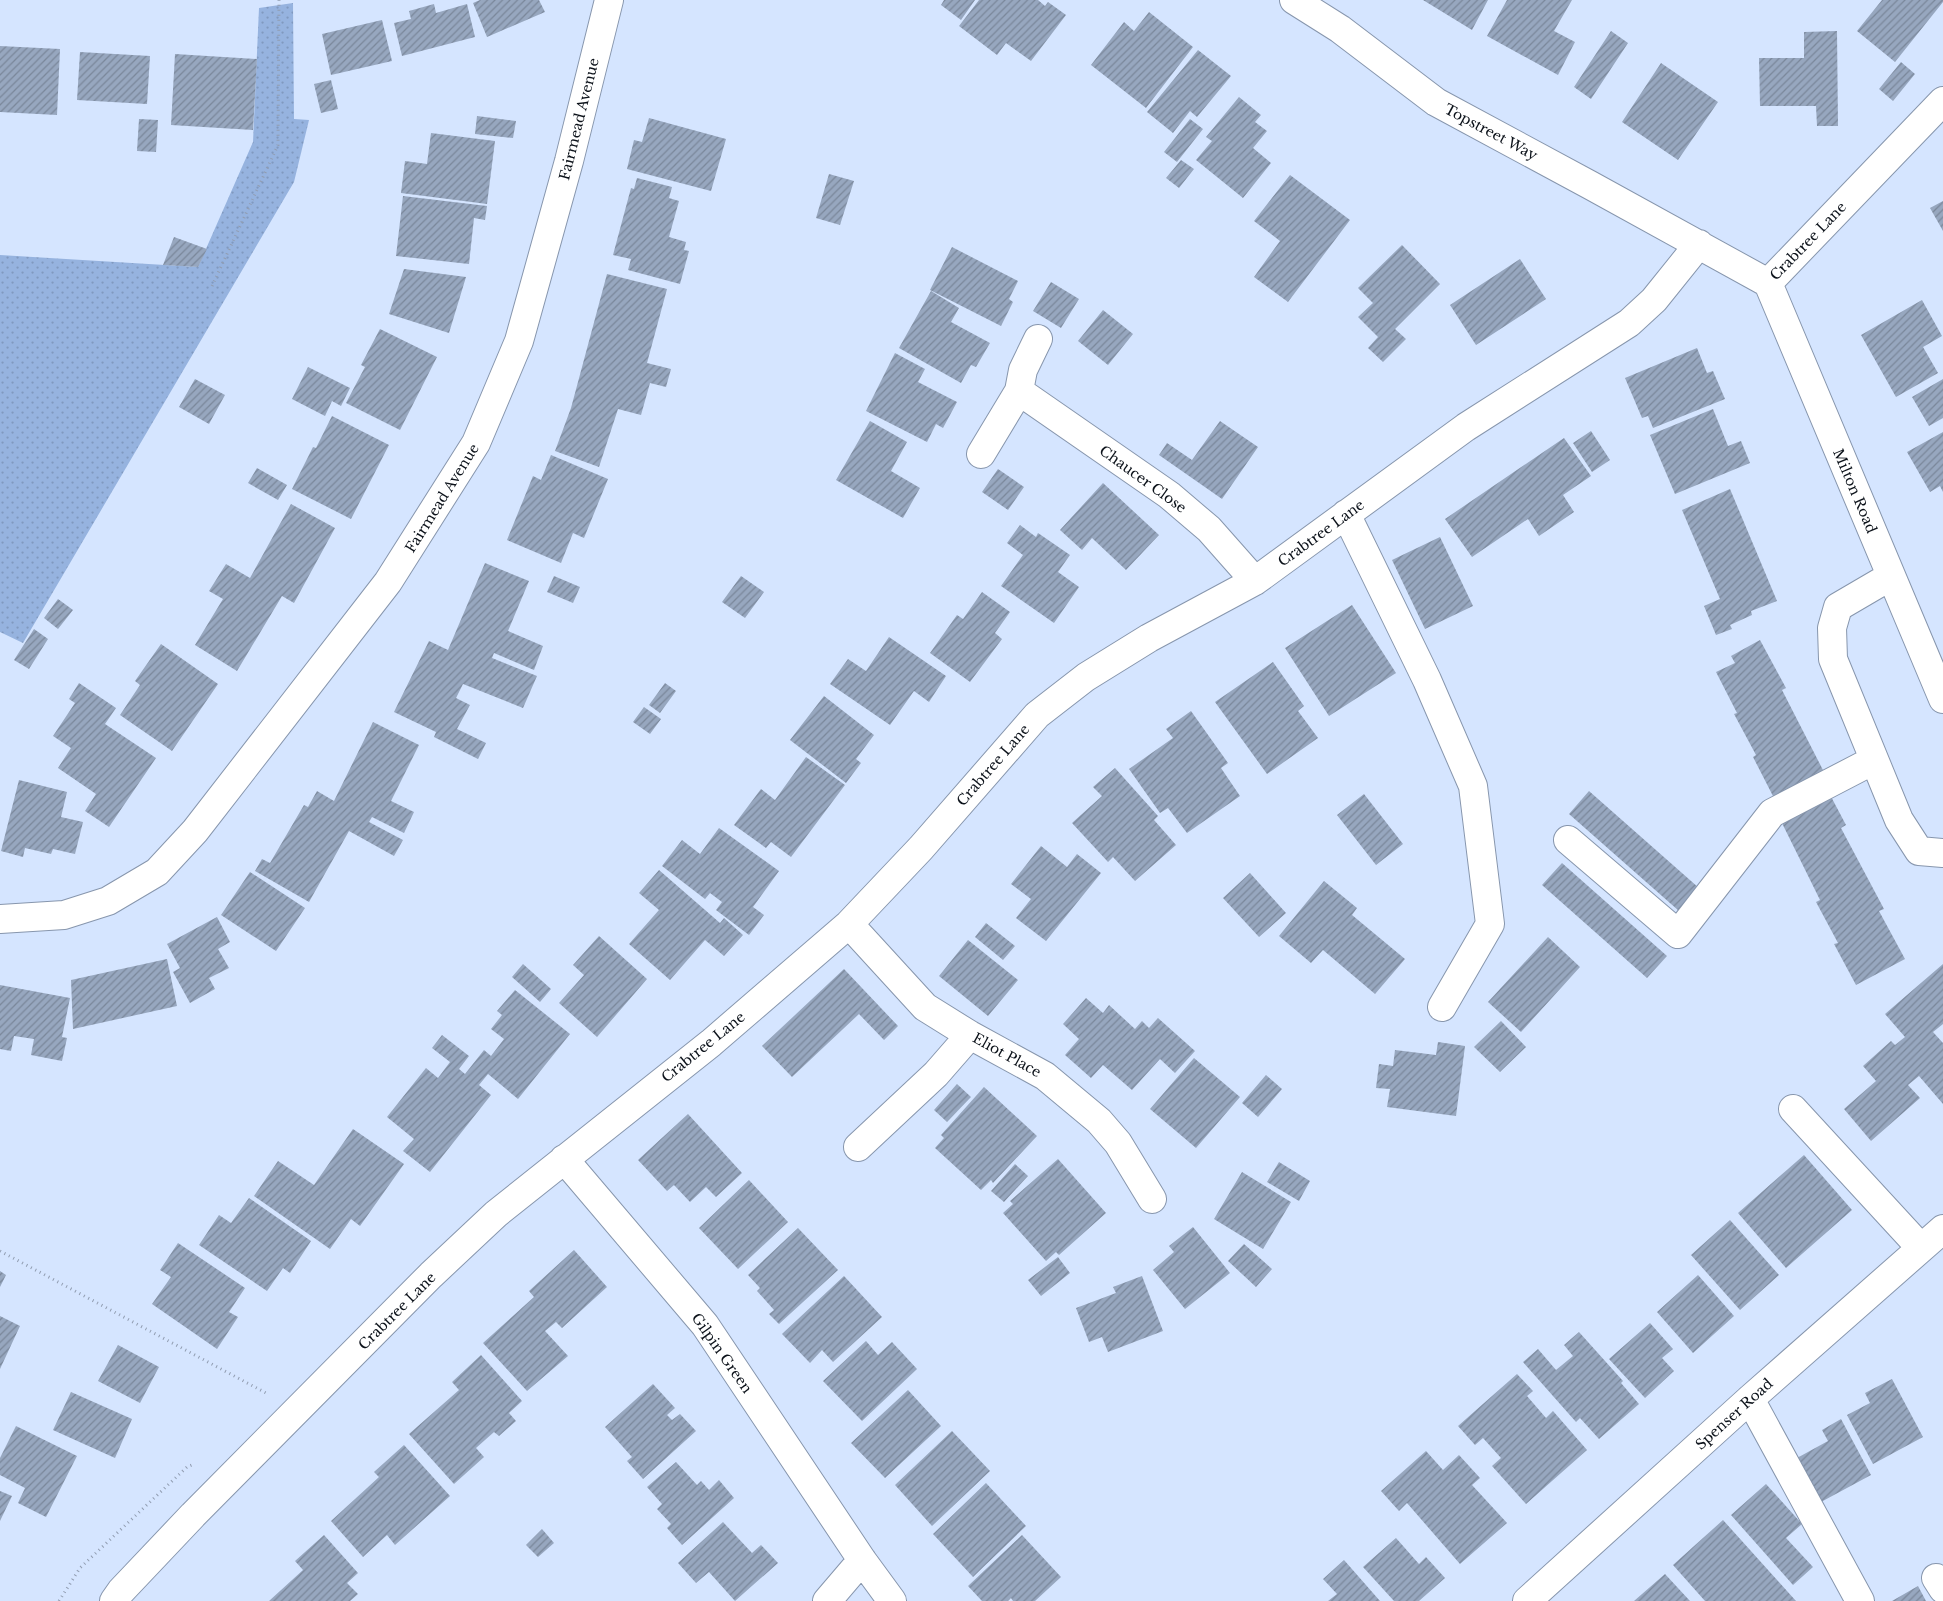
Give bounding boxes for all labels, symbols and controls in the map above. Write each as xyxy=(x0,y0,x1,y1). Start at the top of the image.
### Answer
street label: Fairmead Avenue xyxy=(555,56,603,182)
street label: Topstreet Way xyxy=(1441,100,1541,164)
street label: Crabtree Lane xyxy=(1766,198,1850,284)
street label: Fairmead Avenue xyxy=(401,440,483,556)
street label: Chaucer Close xyxy=(1096,441,1190,517)
street label: Milton Road xyxy=(1829,446,1881,536)
street label: Crabtree Lane xyxy=(1274,496,1368,570)
street label: Crabtree Lane xyxy=(953,720,1033,810)
street label: Crabtree Lane xyxy=(658,1008,748,1086)
street label: Eliot Place xyxy=(970,1029,1044,1081)
street label: Crabtree Lane xyxy=(354,1268,440,1354)
street label: Gilpin Green xyxy=(688,1309,756,1397)
street label: Spenser Road xyxy=(1692,1374,1777,1454)

